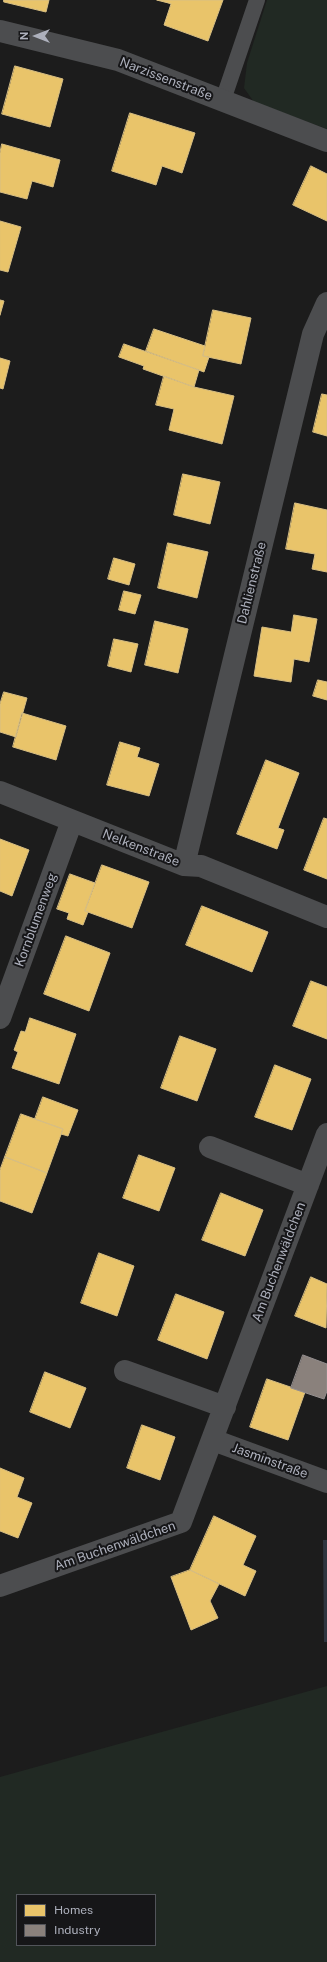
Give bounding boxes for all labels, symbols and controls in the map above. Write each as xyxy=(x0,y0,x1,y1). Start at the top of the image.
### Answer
north arrow xyxy=(16,16,56,56)
text: N xyxy=(18,32,30,40)
street label: Narzissenstraße xyxy=(117,54,215,104)
street label: Dahlienstraße xyxy=(234,540,270,626)
street label: Nelkenstraße xyxy=(100,826,182,870)
street label: Kornblumenweg xyxy=(12,871,60,969)
street label: Am Buchenwäldchen xyxy=(249,1200,309,1324)
street label: Jasminstraße xyxy=(230,1440,310,1482)
street label: Am Buchenwäldchen xyxy=(52,1518,178,1574)
legend xyxy=(16,1894,156,1946)
text: Homes xyxy=(54,1903,93,1917)
text: Industry xyxy=(54,1923,100,1937)

